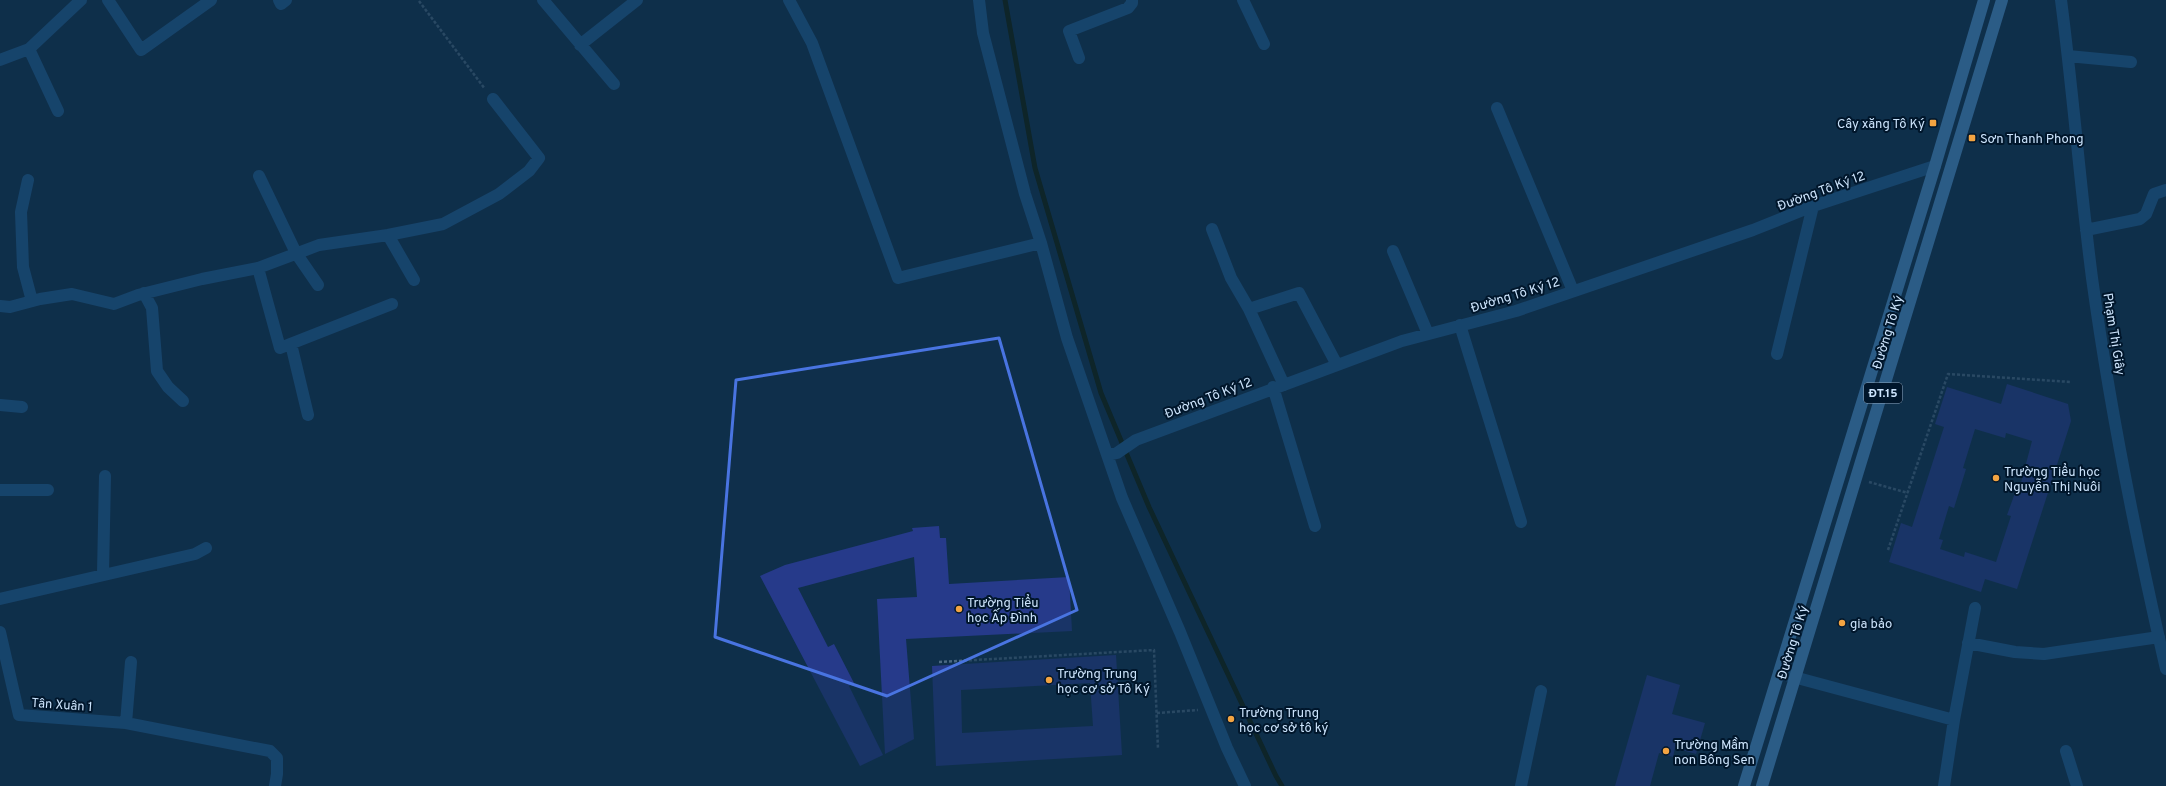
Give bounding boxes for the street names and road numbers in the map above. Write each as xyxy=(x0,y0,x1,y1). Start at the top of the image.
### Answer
street label: Đường Tô Ký 12 xyxy=(1776,169,1868,215)
street label: Đường Tô Ký 12 xyxy=(1469,275,1562,317)
street label: Phạm Thị Giây xyxy=(2099,292,2127,377)
street label: Đường Tô Ký xyxy=(1870,294,1908,371)
street label: Đường Tô Ký 12 xyxy=(1163,375,1255,423)
road number: ĐT.15 xyxy=(1864,383,1902,403)
street label: Đường Tô Ký xyxy=(1775,604,1813,681)
street label: Tân Xuân 1 xyxy=(31,696,93,716)

